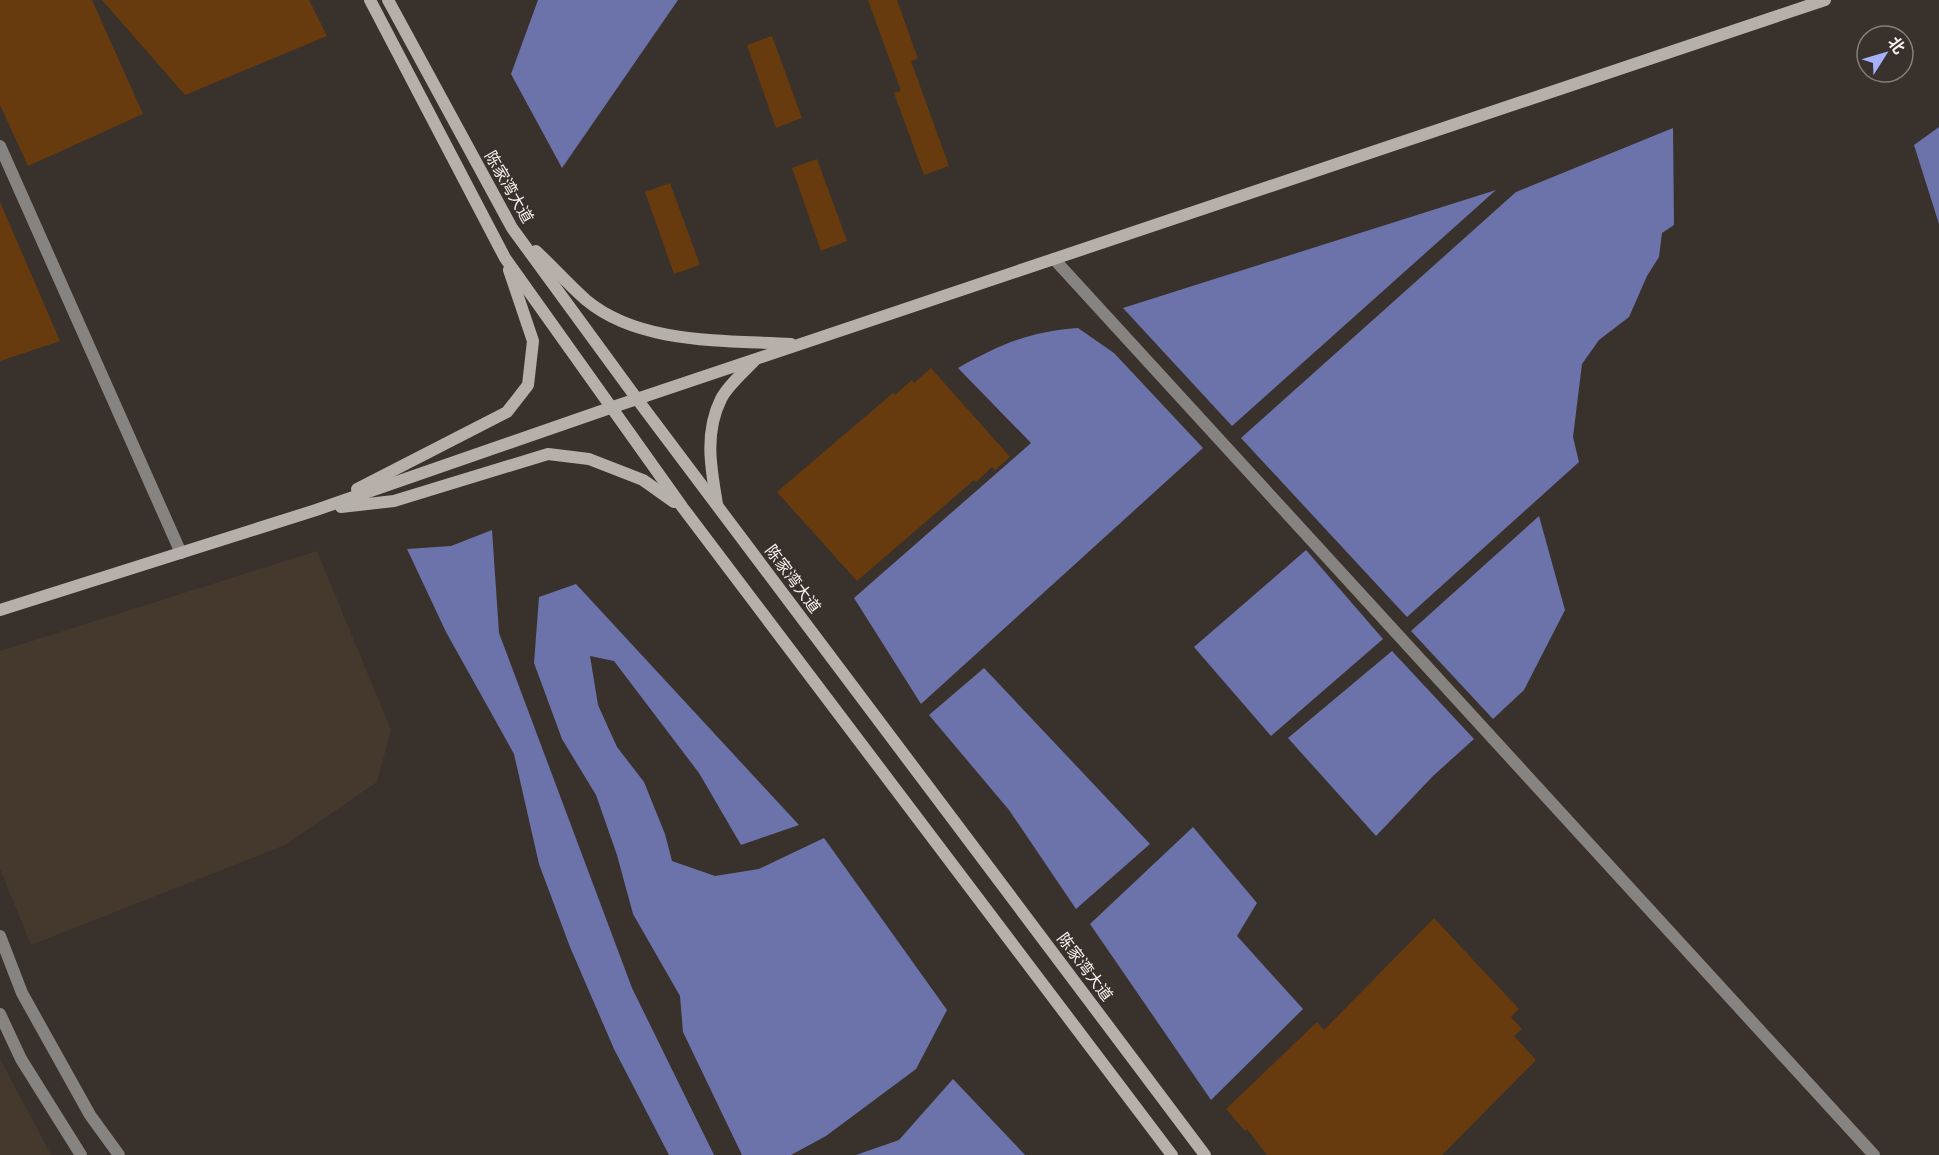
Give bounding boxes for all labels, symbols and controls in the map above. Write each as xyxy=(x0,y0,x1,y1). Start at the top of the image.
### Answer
north arrow xyxy=(1855,24,1915,84)
text: 北 xyxy=(1885,34,1908,57)
street label: 陈家湾大道 xyxy=(482,148,536,226)
street label: 陈家湾大道 xyxy=(762,542,824,616)
street label: 陈家湾大道 xyxy=(1054,930,1116,1004)

